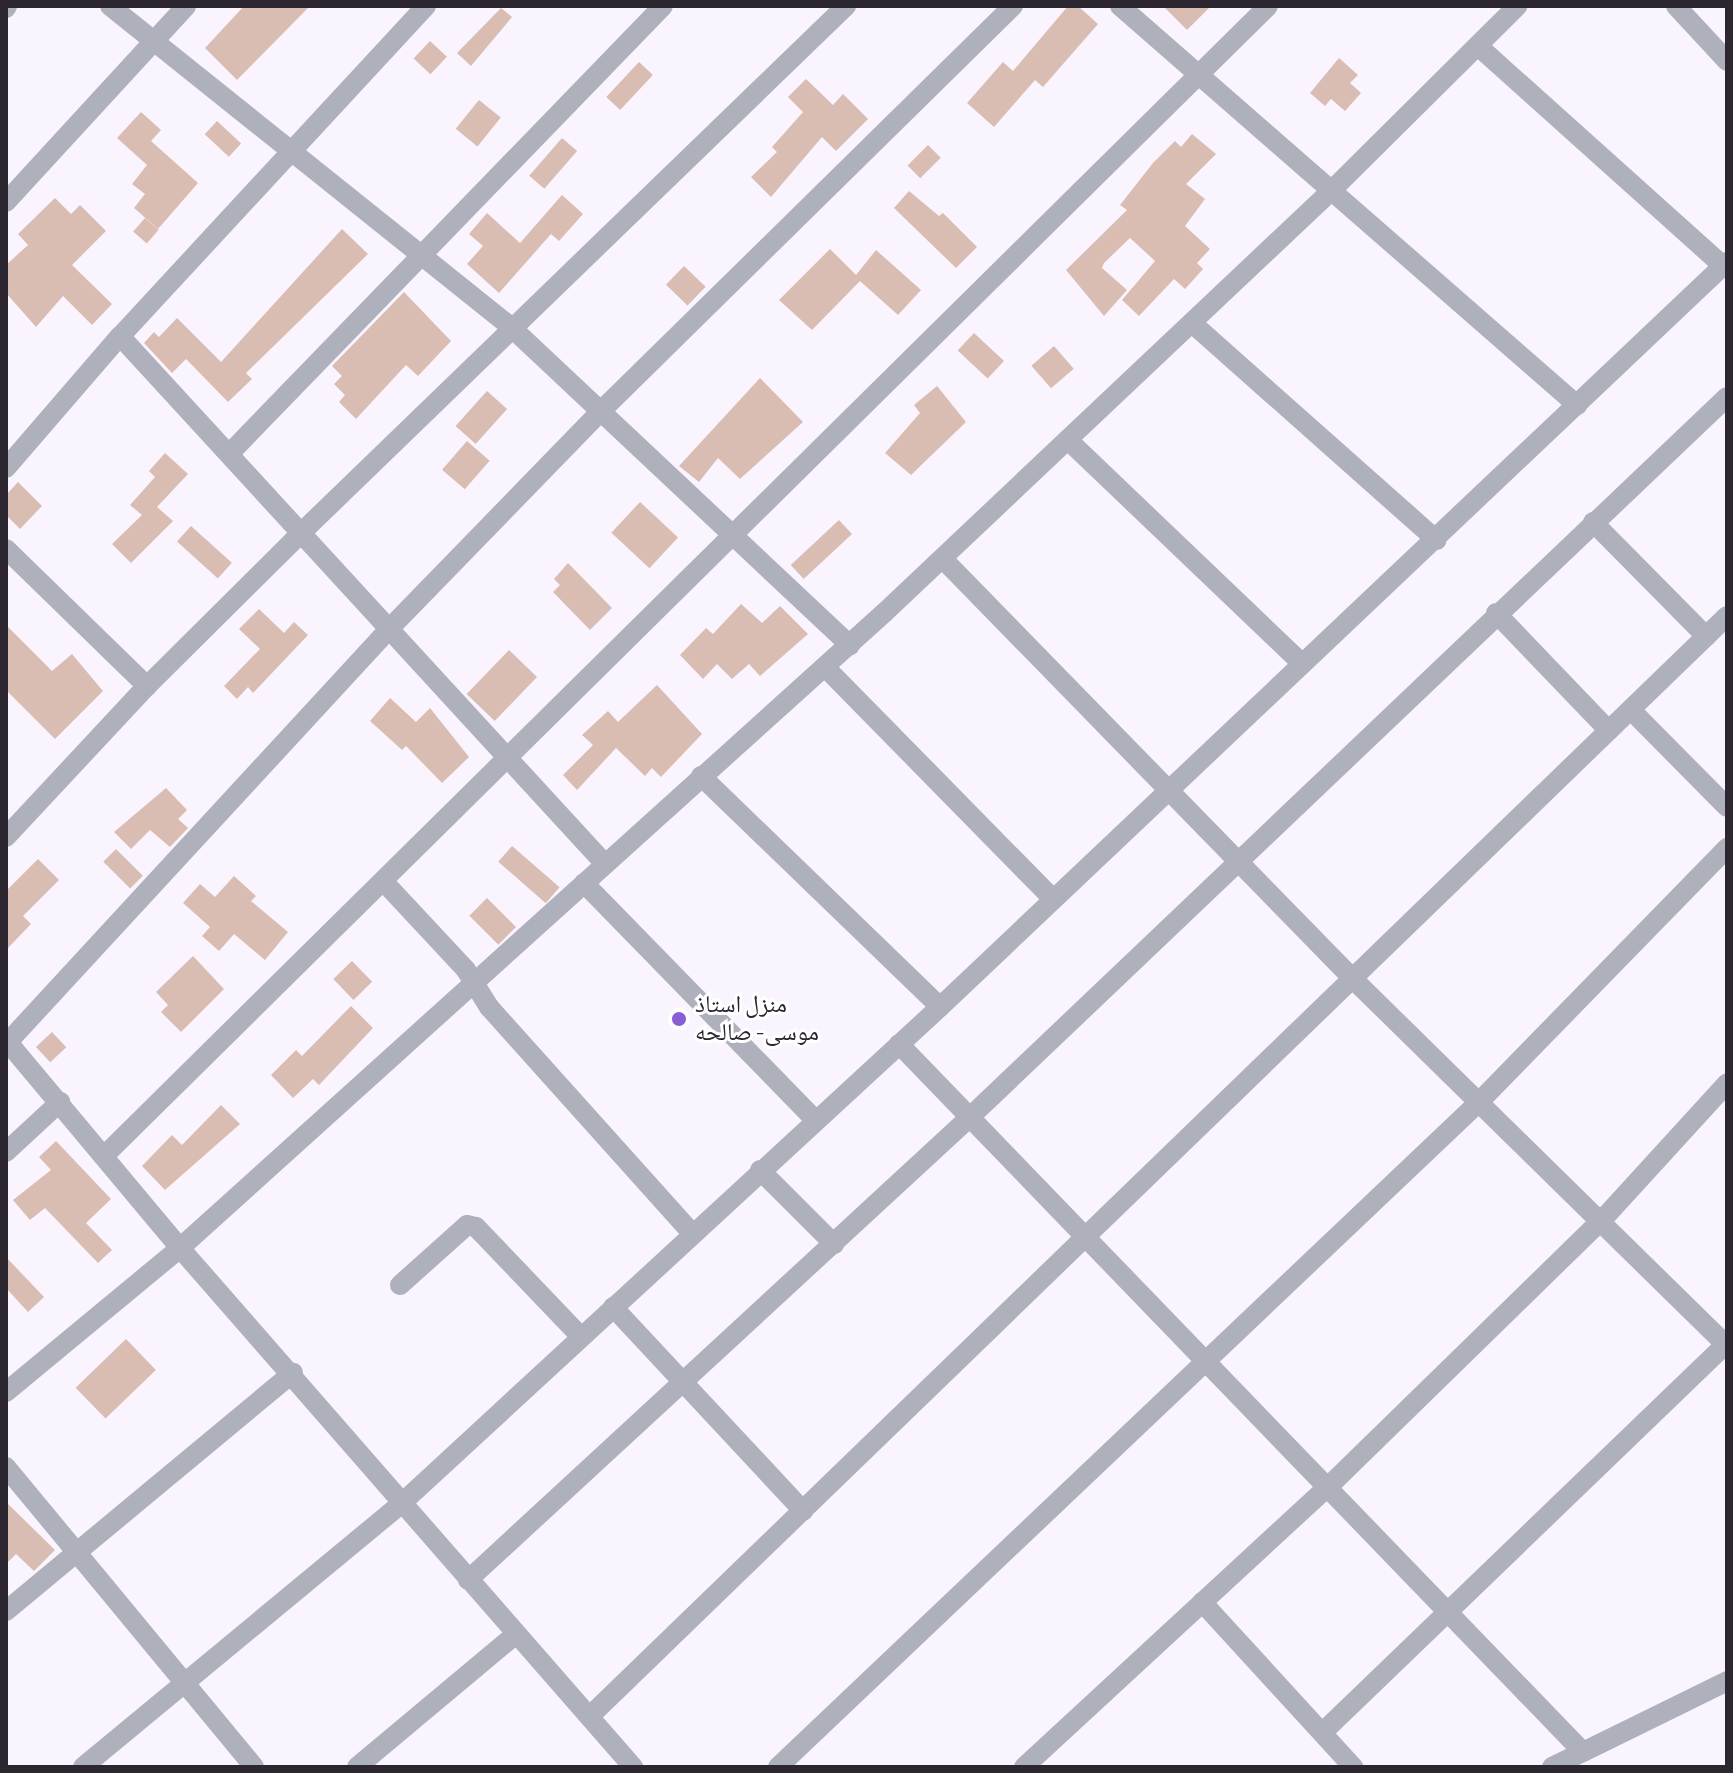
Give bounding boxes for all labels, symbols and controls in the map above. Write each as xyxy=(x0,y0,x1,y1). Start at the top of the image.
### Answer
place label: منزل استاذ موسى- صالحه xyxy=(695,991,819,1047)
marker: منزل استاذ موسى- صالحه xyxy=(670,1010,688,1028)

